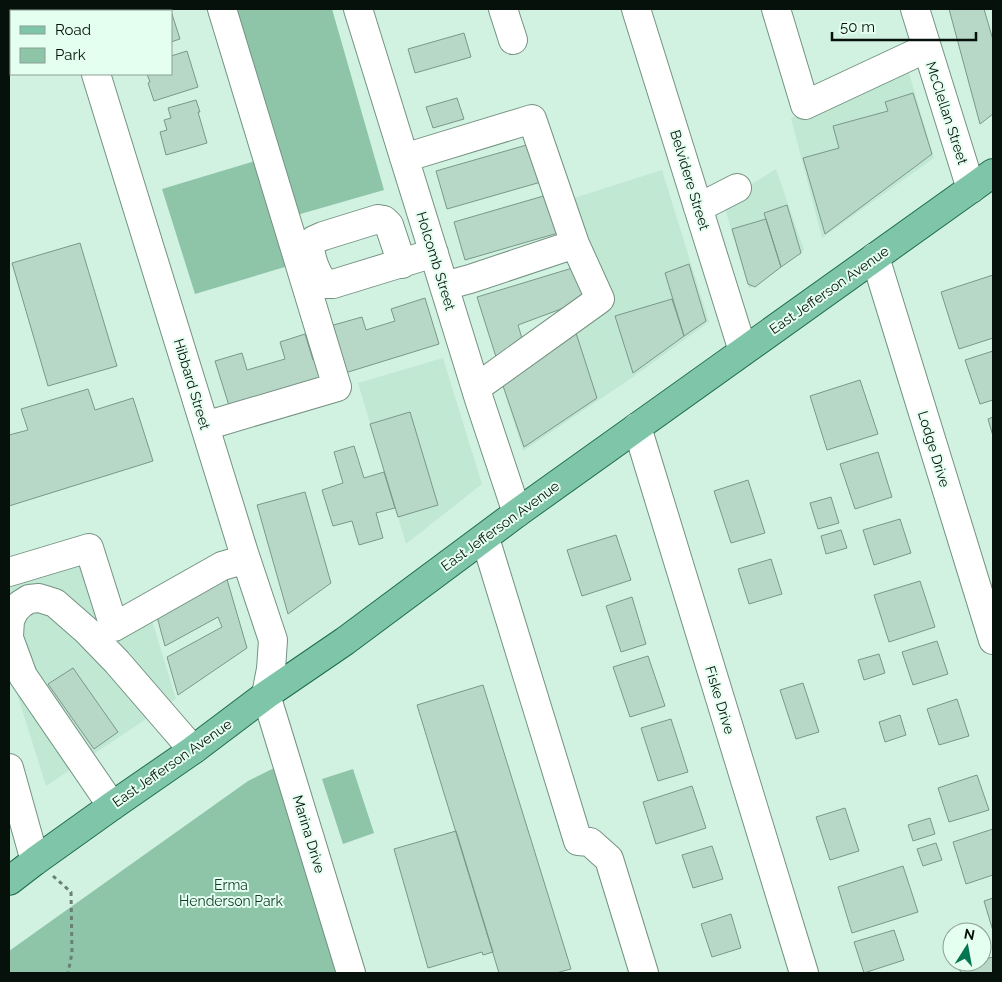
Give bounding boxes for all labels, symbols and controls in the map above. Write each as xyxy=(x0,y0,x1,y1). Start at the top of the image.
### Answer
legend xyxy=(10,10,172,75)
scale bar xyxy=(832,10,976,42)
text: 50 m xyxy=(840,18,875,36)
text: Road xyxy=(55,21,91,39)
text: Park xyxy=(55,46,86,64)
street label: McClellan Street xyxy=(923,60,971,167)
street label: Belvidere Street xyxy=(667,128,713,232)
street label: Holcomb Street xyxy=(413,210,459,312)
street label: East Jefferson Avenue xyxy=(766,243,892,337)
street label: Hibbard Street xyxy=(171,337,213,432)
street label: Lodge Drive xyxy=(915,409,953,489)
street label: East Jefferson Avenue xyxy=(438,478,562,574)
street label: Fiske Drive xyxy=(702,664,738,736)
street label: East Jefferson Avenue xyxy=(109,716,235,810)
street label: Marina Drive xyxy=(290,793,328,875)
park label: Erma Henderson Park xyxy=(179,877,284,909)
north arrow xyxy=(942,922,992,972)
text: N xyxy=(963,925,976,943)

